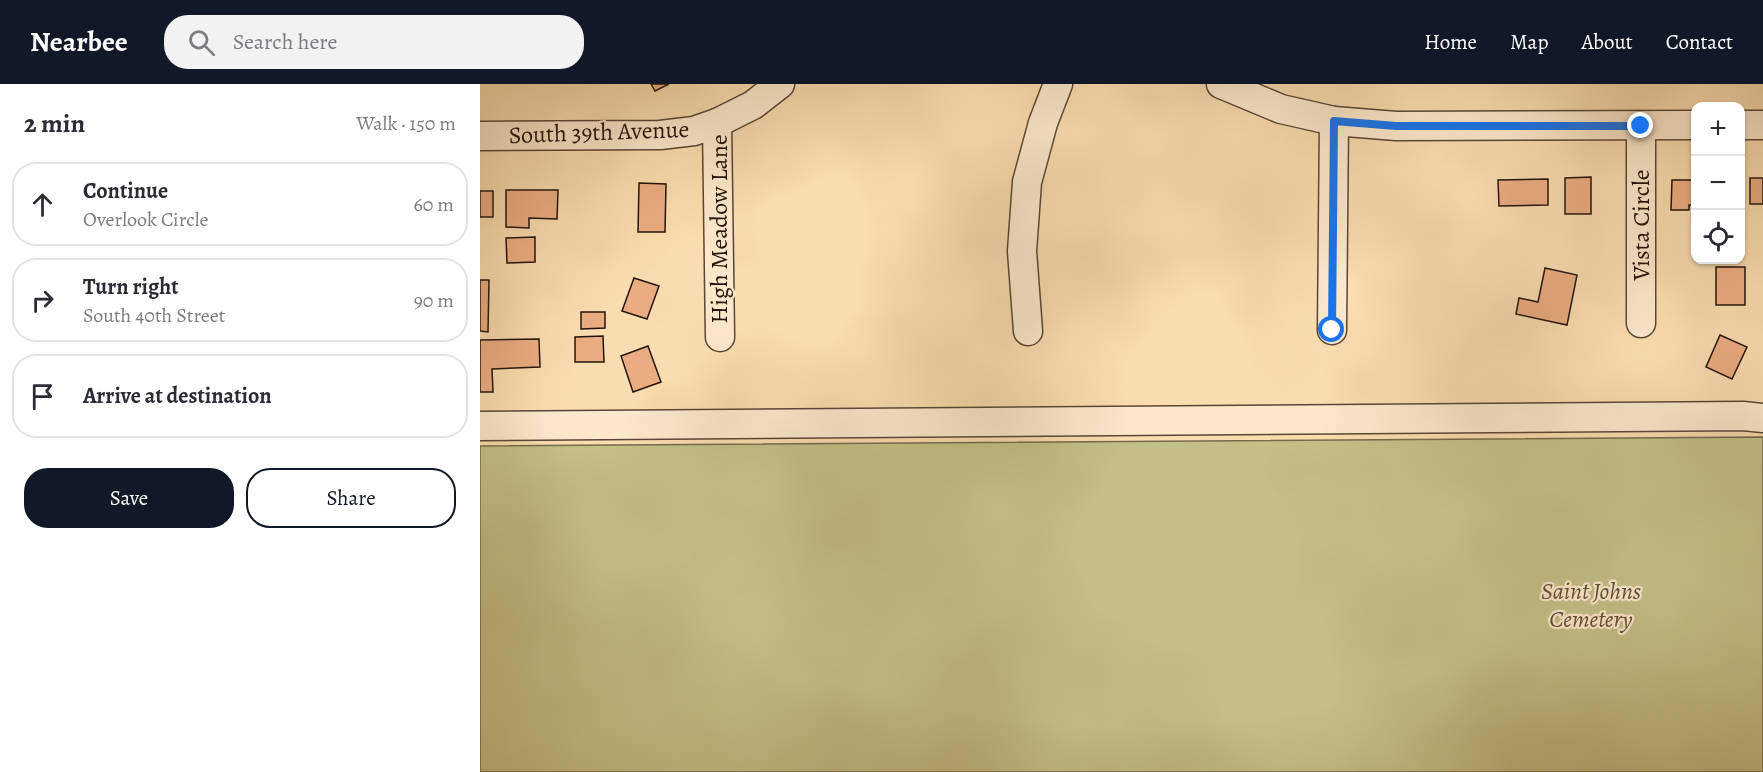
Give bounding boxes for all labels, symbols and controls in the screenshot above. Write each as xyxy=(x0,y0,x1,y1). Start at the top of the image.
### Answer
search box xyxy=(164,15,584,69)
text: Nearbee xyxy=(30,23,128,61)
icon: search xyxy=(185,26,218,59)
text: Search here xyxy=(233,27,337,57)
text: Home xyxy=(1424,28,1477,56)
text: Map xyxy=(1510,28,1548,56)
text: About xyxy=(1581,28,1633,56)
text: Contact xyxy=(1666,28,1733,56)
map controls xyxy=(1691,102,1745,264)
button: + xyxy=(1691,102,1745,156)
text: 2 min xyxy=(24,106,85,141)
text: Walk · 150 m xyxy=(356,110,456,137)
route end xyxy=(1627,112,1653,138)
street label: South 39th Avenue xyxy=(508,113,690,151)
street label: High Meadow Lane xyxy=(703,134,735,324)
button: − xyxy=(1691,156,1745,210)
street label: Vista Circle xyxy=(1625,170,1657,282)
text: Continue xyxy=(83,176,168,206)
icon: ahead xyxy=(26,188,59,221)
text: 60 m xyxy=(414,191,454,218)
text: Overlook Circle xyxy=(83,206,208,233)
button: locate xyxy=(1691,210,1745,264)
text: Turn right xyxy=(83,272,179,302)
icon: right xyxy=(26,284,59,317)
text: 90 m xyxy=(414,287,454,314)
text: South 40th Street xyxy=(83,302,225,329)
route start xyxy=(1318,316,1344,342)
icon: arrive xyxy=(26,380,59,413)
text: Arrive at destination xyxy=(83,381,272,411)
button: Save xyxy=(24,468,234,528)
button: Share xyxy=(246,468,456,528)
park label: Saint Johns Cemetery xyxy=(1541,575,1641,635)

